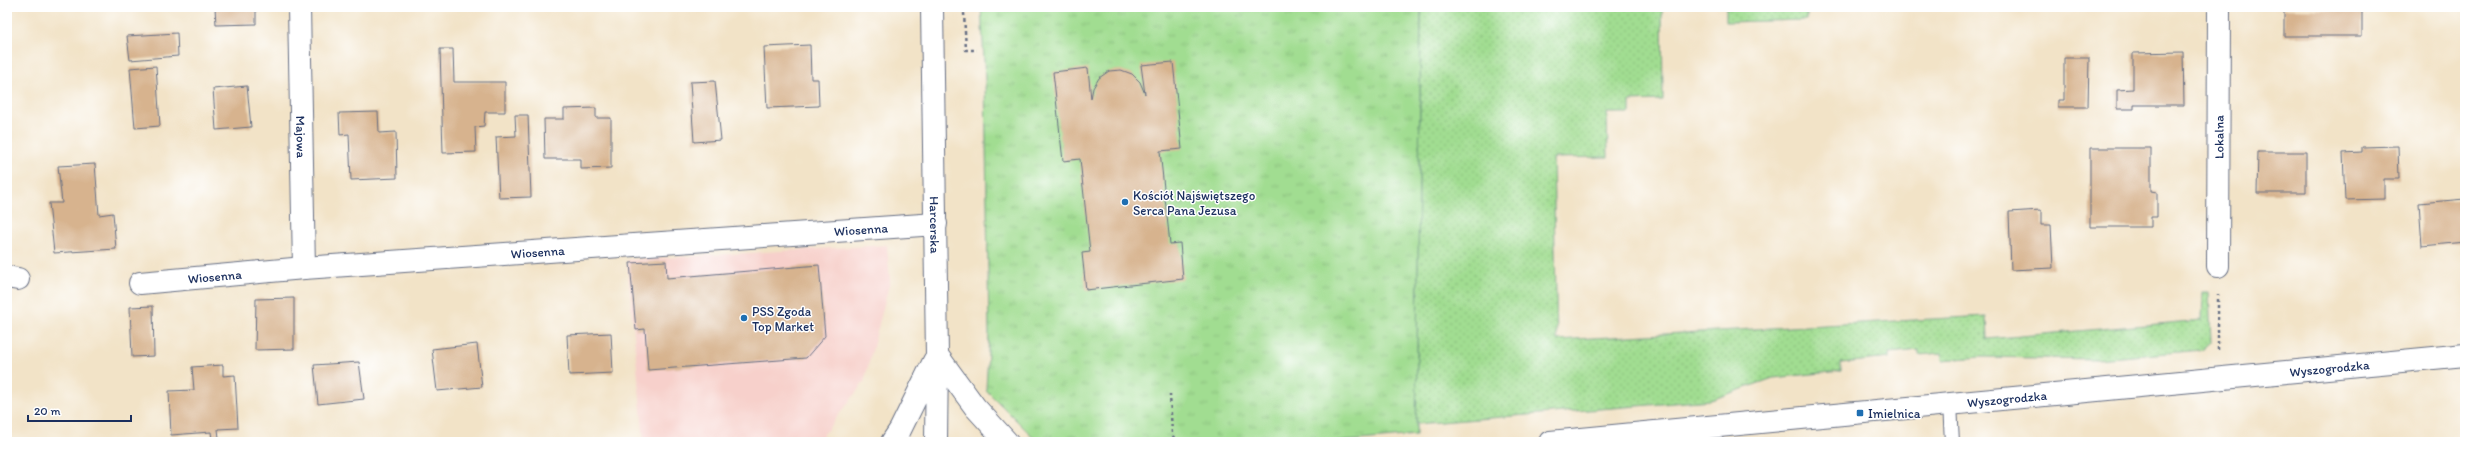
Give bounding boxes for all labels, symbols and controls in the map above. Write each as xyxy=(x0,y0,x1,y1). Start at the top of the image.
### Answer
street label: Lokalna xyxy=(2211,115,2226,159)
street label: Majowa xyxy=(294,116,309,159)
place label: Kościół Najświętszego Serca Pana Jezusa xyxy=(1133,188,1256,218)
street label: Harcerska xyxy=(927,196,943,254)
marker: Kościół Najświętszego Serca Pana Jezusa xyxy=(1120,197,1130,207)
street label: Wiosenna xyxy=(833,220,889,239)
street label: Wiosenna xyxy=(510,242,566,261)
street label: Wiosenna xyxy=(187,266,243,286)
place label: PSS Zgoda Top Market xyxy=(752,304,814,334)
marker: PSS Zgoda Top Market xyxy=(739,313,749,323)
street label: Wyszogrodzka xyxy=(2289,357,2370,379)
street label: Wyszogrodzka xyxy=(1966,387,2048,410)
scale bar xyxy=(28,397,131,423)
text: 20 m xyxy=(34,404,61,418)
place label: Imielnica xyxy=(1868,406,1921,421)
marker: Imielnica xyxy=(1855,408,1865,418)

